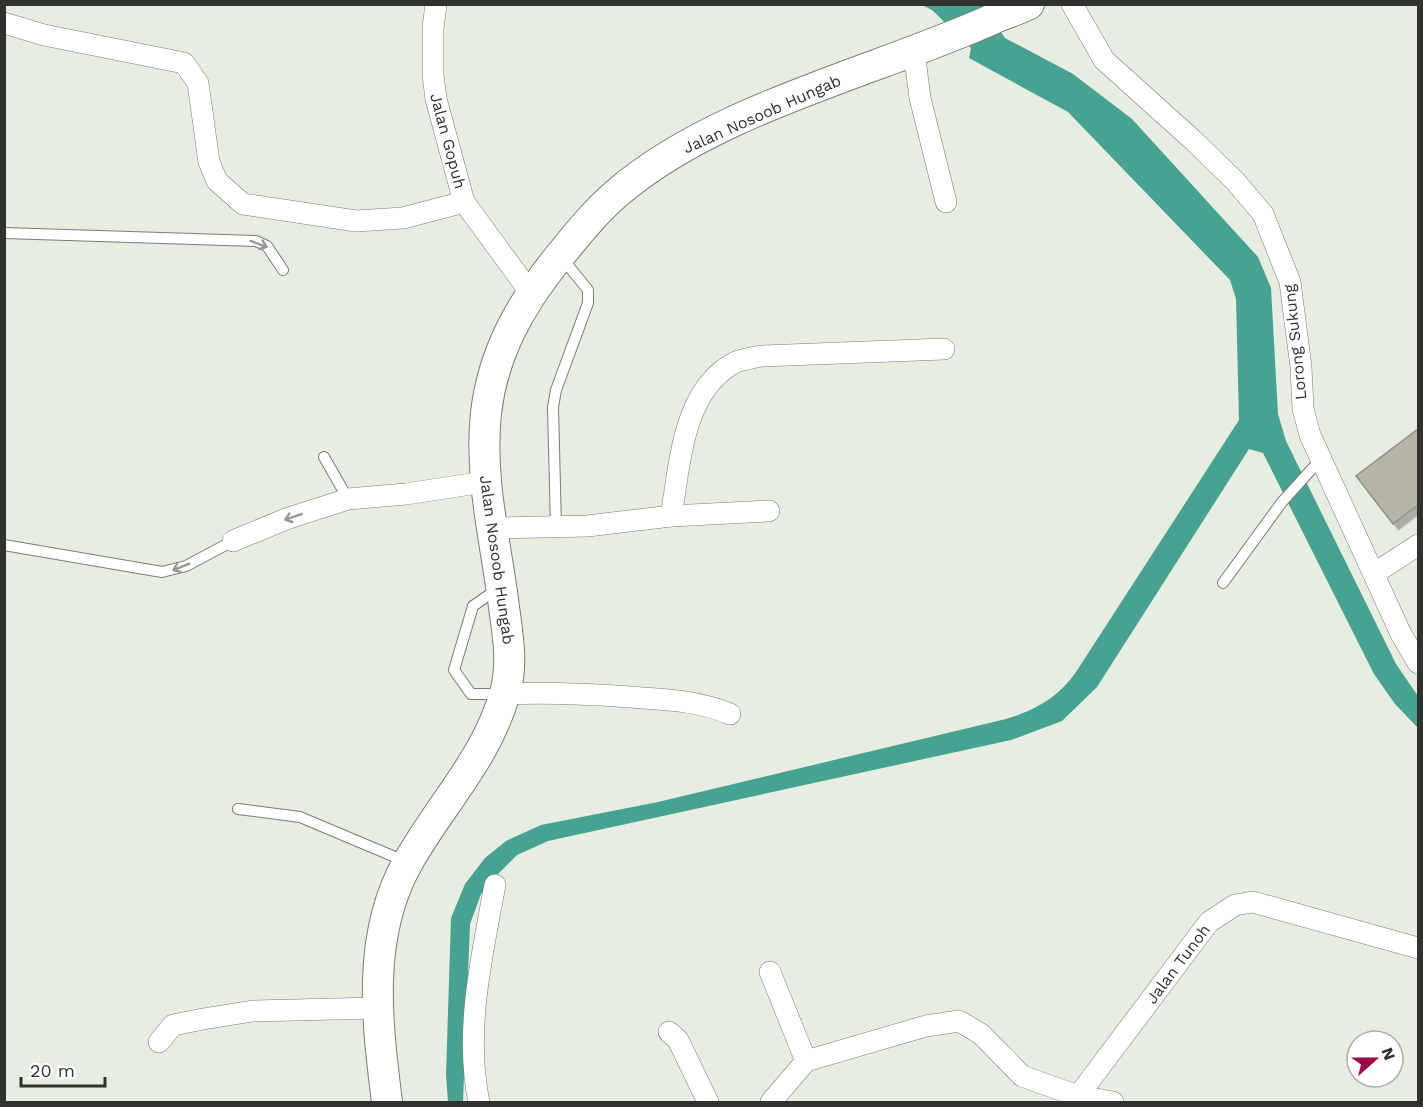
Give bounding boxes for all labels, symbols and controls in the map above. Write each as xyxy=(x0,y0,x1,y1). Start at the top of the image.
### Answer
street label: Jalan Nosoob Hungab xyxy=(680,71,844,157)
street label: Jalan Gopuh xyxy=(426,91,470,191)
one-way arrow xyxy=(249,240,267,251)
street label: Lorong Sukung xyxy=(1279,283,1311,401)
street label: Jalan Nosoob Hungab xyxy=(476,474,518,646)
one-way arrow xyxy=(284,512,303,523)
one-way arrow xyxy=(172,562,191,573)
street label: Jalan Tunoh xyxy=(1142,921,1214,1007)
north arrow xyxy=(1345,1029,1405,1089)
text: N xyxy=(1378,1045,1400,1063)
scale bar xyxy=(21,1050,105,1088)
text: 20 m xyxy=(30,1060,75,1081)

